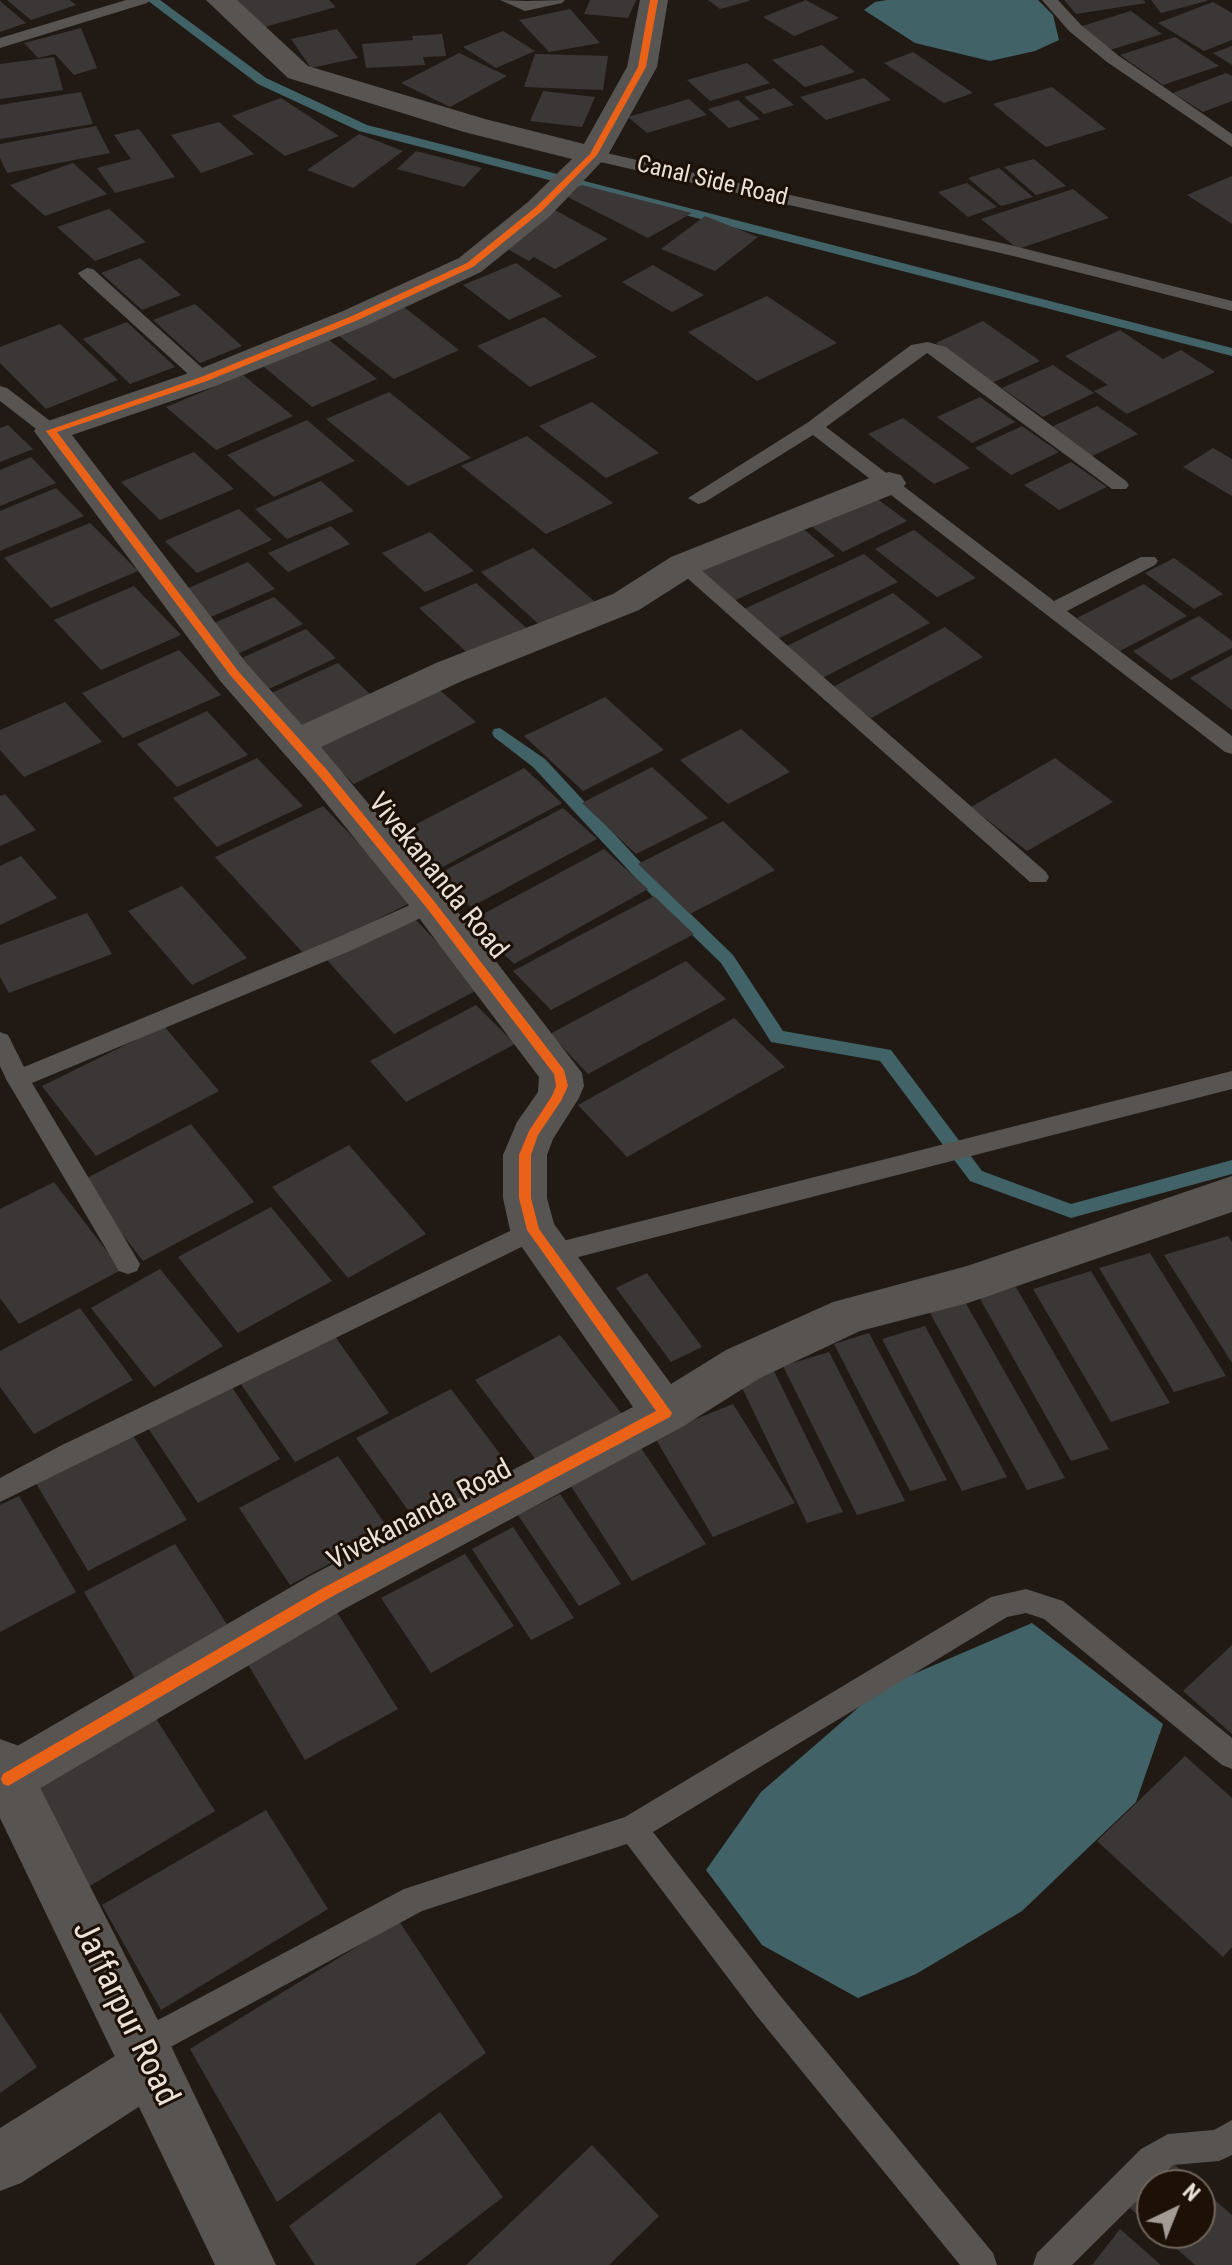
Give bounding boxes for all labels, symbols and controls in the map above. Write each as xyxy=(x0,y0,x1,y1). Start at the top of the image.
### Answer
street label: Canal Side Road xyxy=(634,151,790,213)
street label: Vivekananda Road xyxy=(360,787,514,967)
street label: Vivekananda Road xyxy=(322,1453,518,1579)
street label: Jaffarpur Road xyxy=(62,1915,186,2113)
north arrow xyxy=(1136,2169,1216,2249)
text: N xyxy=(1178,2179,1205,2206)

